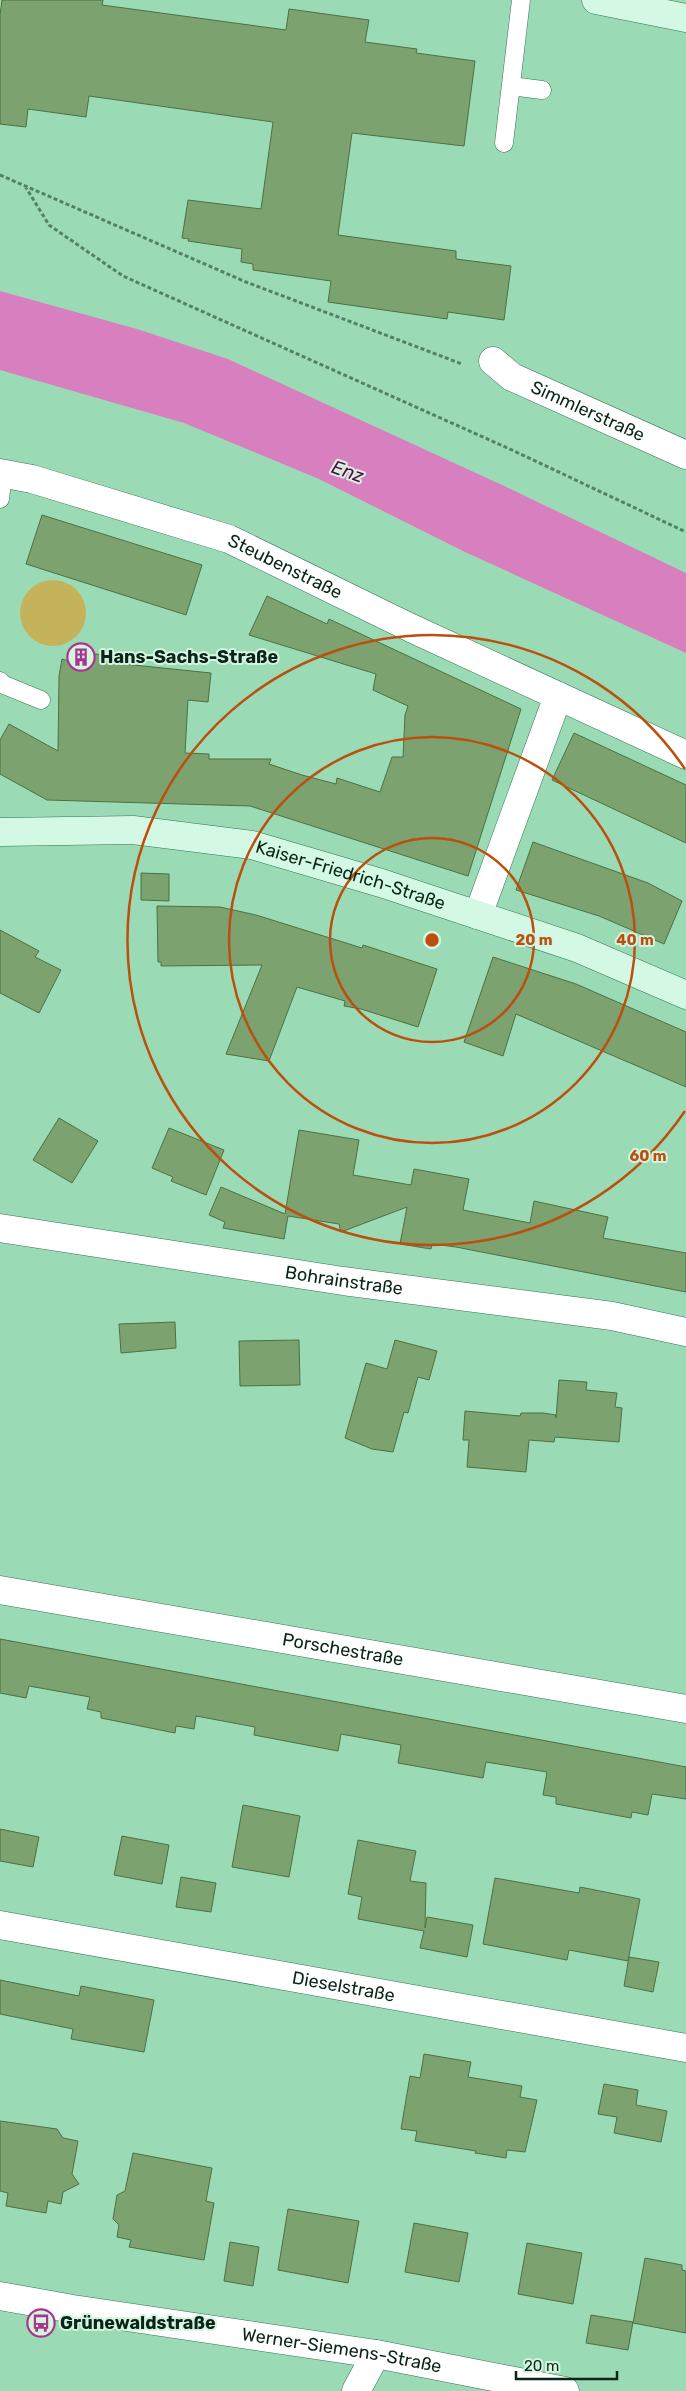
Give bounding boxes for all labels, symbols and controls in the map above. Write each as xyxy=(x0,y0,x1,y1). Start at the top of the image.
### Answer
street label: Simmlerstraße xyxy=(528,376,648,446)
water label: Enz xyxy=(329,455,367,488)
street label: Steubenstraße xyxy=(224,529,346,604)
building icon: Hans-Sachs-Straße xyxy=(66,642,96,672)
place label: Hans-Sachs-Straße xyxy=(100,646,279,668)
street label: Kaiser-Friedrich-Straße xyxy=(253,836,448,915)
centre of rings xyxy=(423,931,441,949)
text: 20 m xyxy=(516,931,552,949)
text: 40 m xyxy=(616,931,654,949)
text: 60 m xyxy=(630,1147,666,1165)
street label: Bohrainstraße xyxy=(284,1261,404,1300)
street label: Porschestraße xyxy=(281,1628,405,1671)
street label: Dieselstraße xyxy=(290,1967,397,2007)
bus stop icon: Grünewaldstraße xyxy=(26,2308,56,2338)
place label: Grünewaldstraße xyxy=(60,2312,216,2334)
street label: Werner-Siemens-Straße xyxy=(240,2323,444,2378)
scale bar xyxy=(516,2348,617,2380)
text: 20 m xyxy=(524,2357,559,2375)

